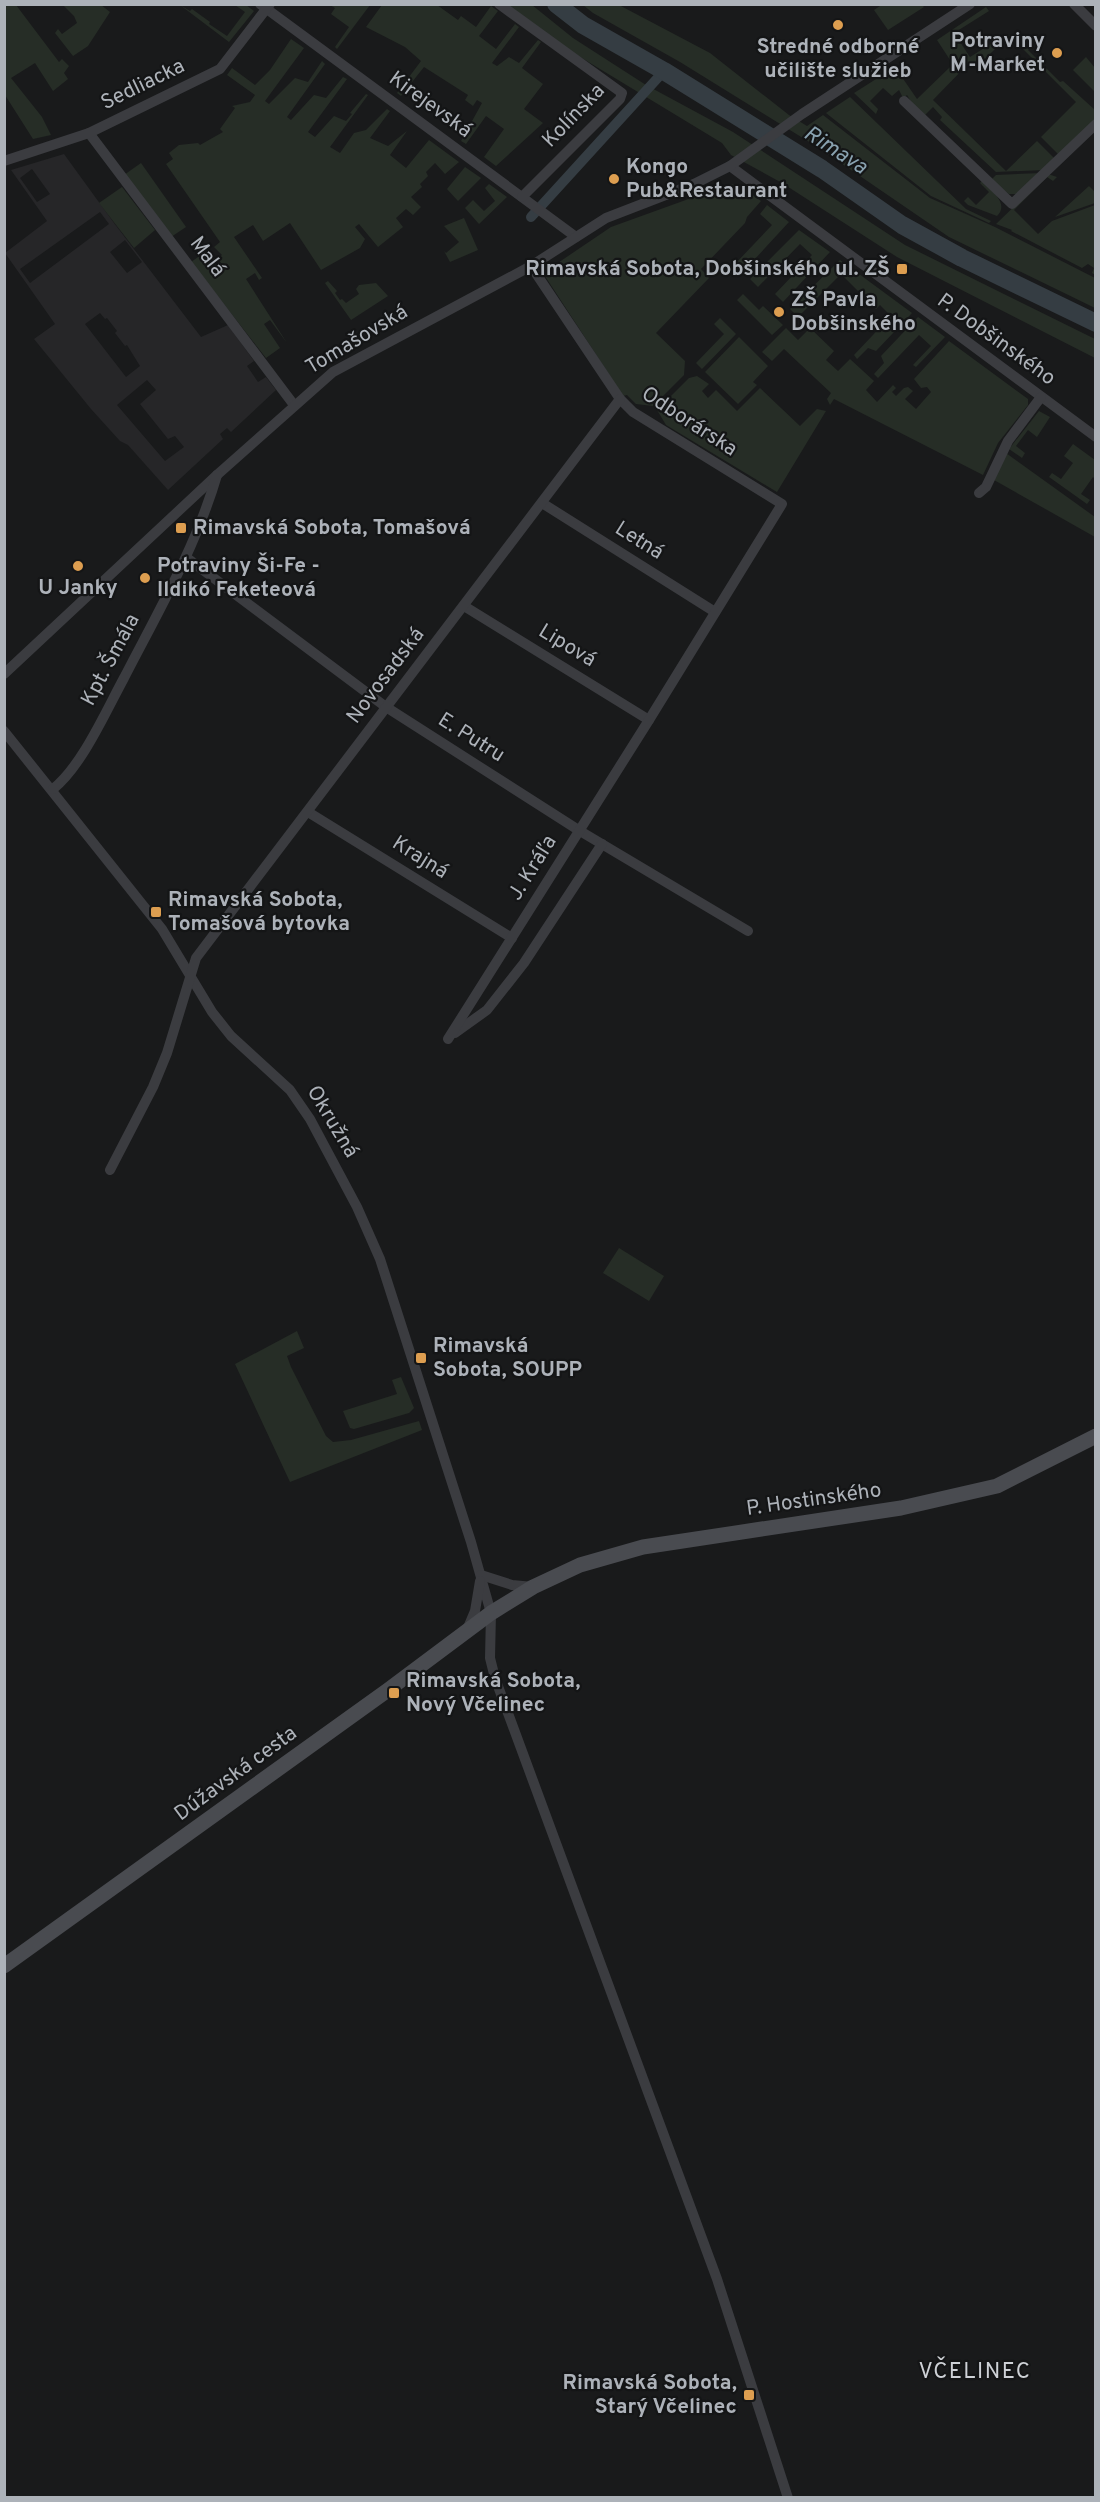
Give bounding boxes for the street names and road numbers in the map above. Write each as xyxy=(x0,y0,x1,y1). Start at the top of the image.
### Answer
street label: Sedliacka xyxy=(97,53,189,117)
street label: Kirejevská xyxy=(383,66,477,144)
street label: Kolínska xyxy=(537,78,611,154)
street label: Malá xyxy=(183,231,231,283)
street label: P. Dobšinského xyxy=(931,288,1061,392)
street label: Tomašovská xyxy=(301,299,413,381)
street label: Odborárska xyxy=(636,381,742,463)
street label: Letná xyxy=(609,516,669,566)
street label: Kpt. Šmála xyxy=(75,609,147,711)
street label: Lipová xyxy=(533,618,601,674)
street label: Novosadská xyxy=(341,623,431,729)
street label: E. Putru xyxy=(433,707,509,769)
street label: Krajná xyxy=(387,830,453,886)
street label: J. Kráľa xyxy=(502,830,564,906)
street label: Okružná xyxy=(300,1081,364,1163)
street label: P. Hostinského xyxy=(745,1477,883,1523)
street label: Dúžavská cesta xyxy=(169,1720,303,1828)

